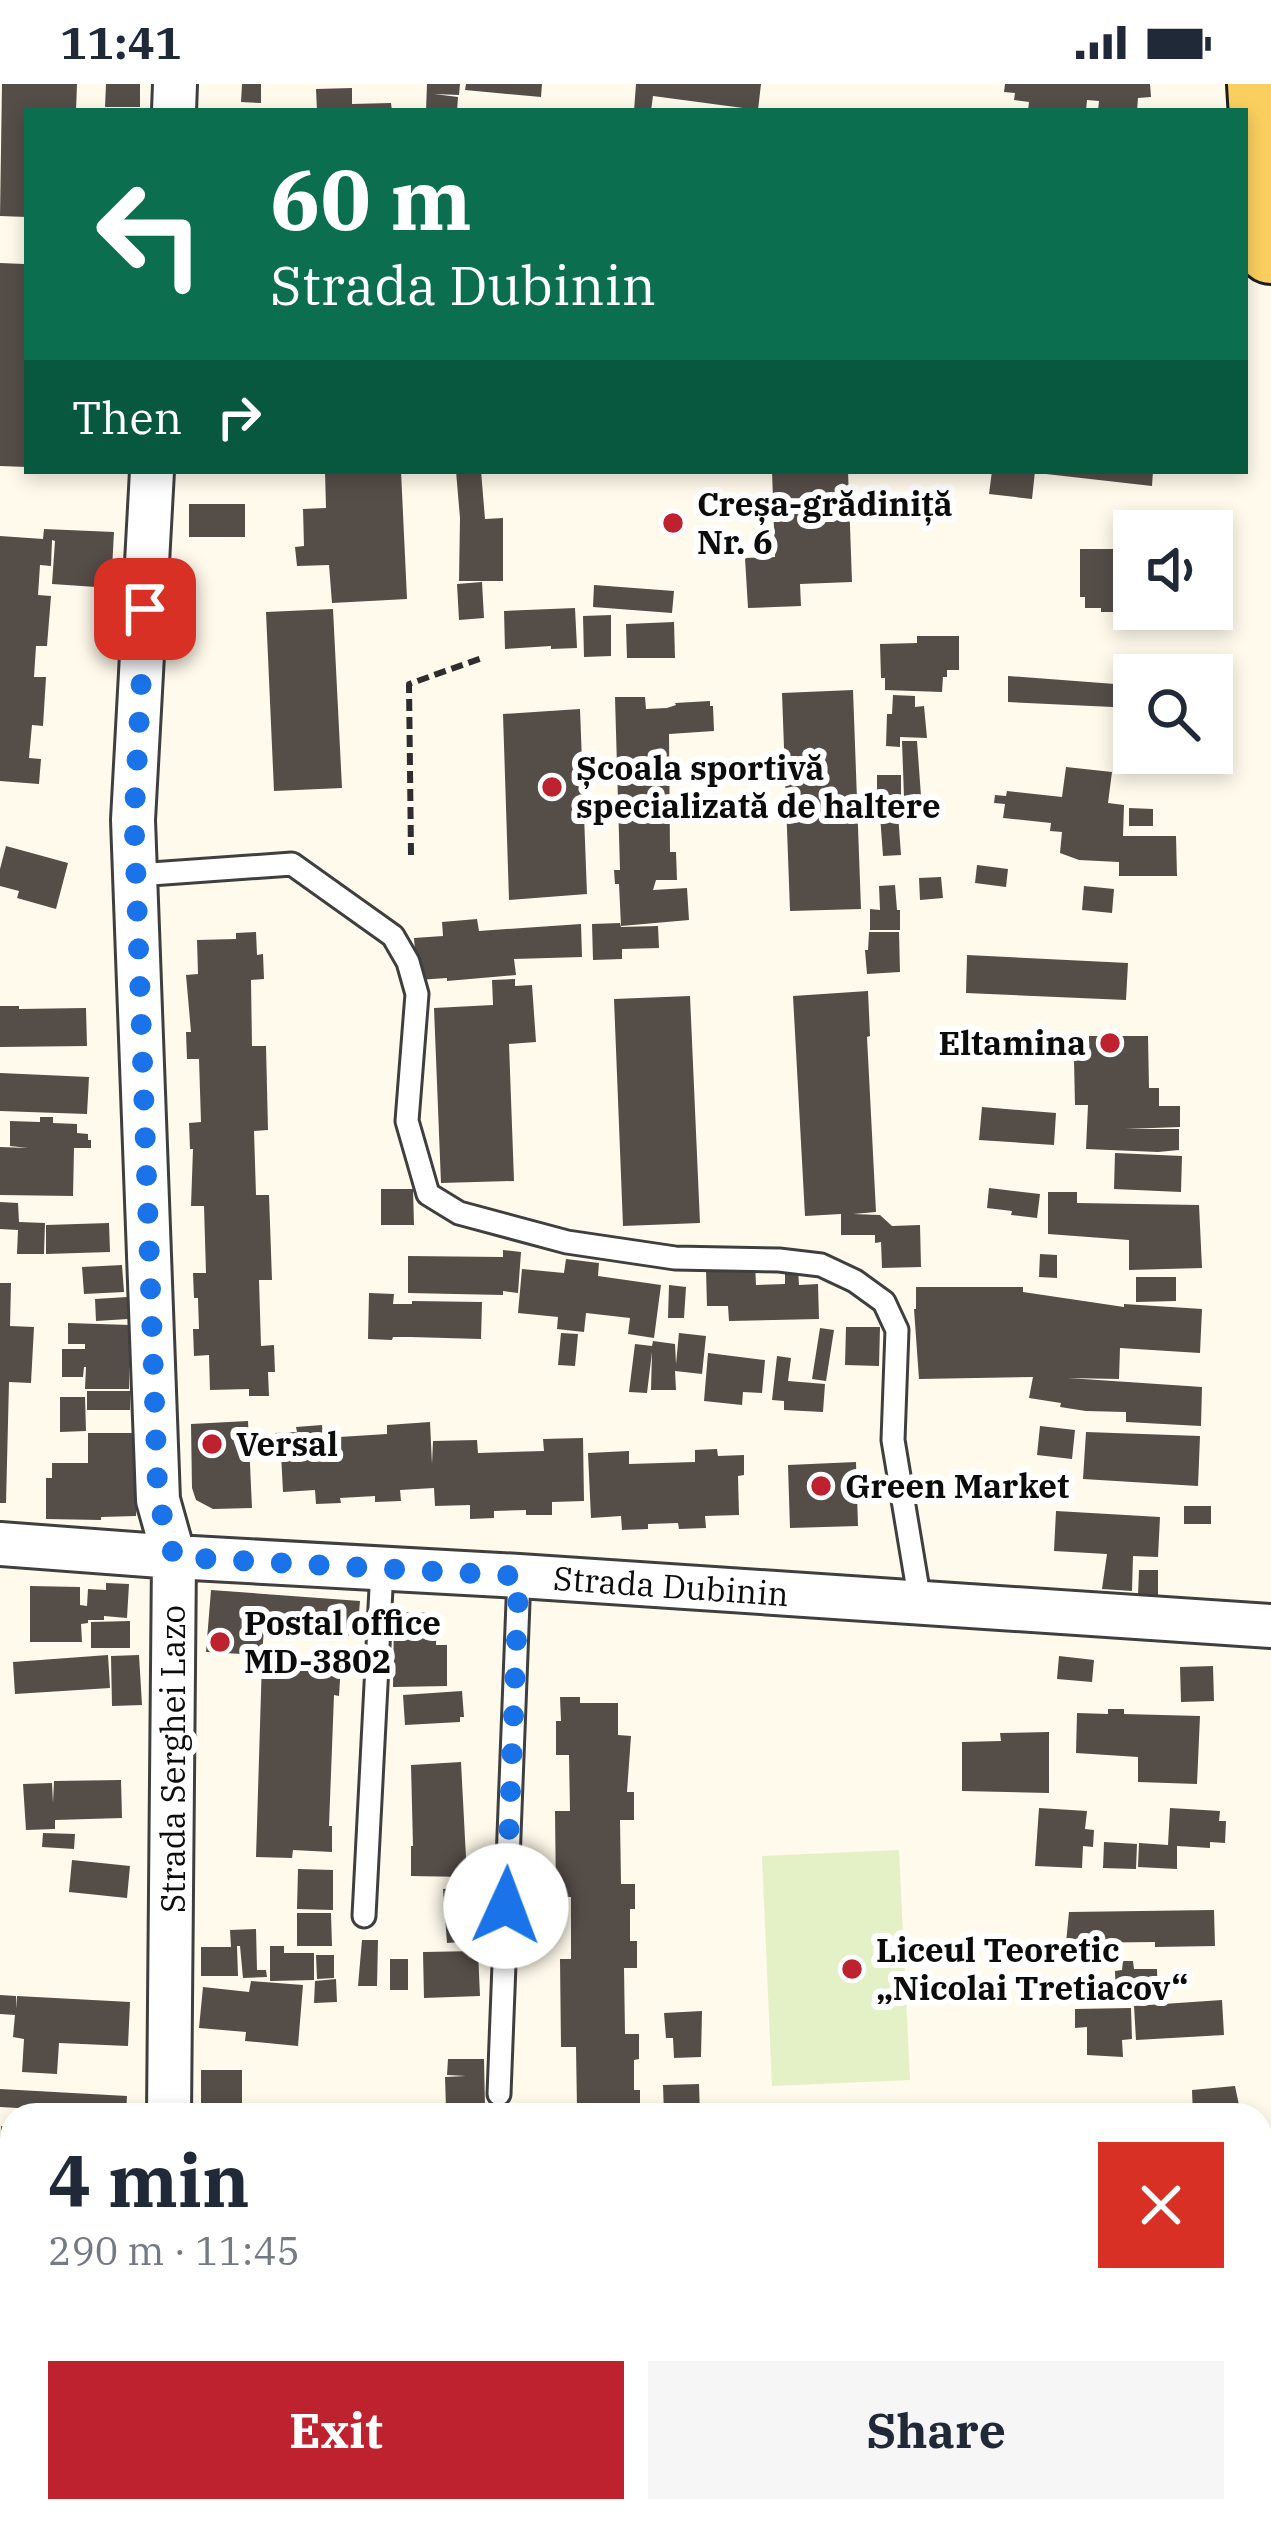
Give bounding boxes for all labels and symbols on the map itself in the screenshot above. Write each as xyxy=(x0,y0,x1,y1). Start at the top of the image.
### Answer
place label: Creșa-grădiniță Nr. 6 xyxy=(697,482,953,563)
marker: Creșa-grădiniță Nr. 6 xyxy=(660,510,686,536)
pin xyxy=(94,558,196,660)
place label: Școala sportivă specializată de haltere xyxy=(576,746,941,827)
marker: Școala sportivă specializată de haltere xyxy=(539,774,565,800)
place label: Eltamina xyxy=(939,1021,1086,1064)
marker: Eltamina xyxy=(1097,1030,1123,1056)
place label: Versal xyxy=(236,1422,338,1465)
marker: Versal xyxy=(199,1431,225,1457)
place label: Green Market xyxy=(845,1464,1069,1507)
marker: Green Market xyxy=(808,1473,834,1499)
street label: Strada Dubinin xyxy=(552,1556,790,1615)
place label: Postal office MD-3802 xyxy=(244,1601,441,1682)
street label: Strada Serghei Lazo xyxy=(151,1605,194,1913)
marker: Postal office MD-3802 xyxy=(207,1629,233,1655)
position arrow xyxy=(443,1843,569,1969)
place label: Liceul Teoretic „Nicolai Tretiacov“ xyxy=(876,1928,1188,2009)
marker: Liceul Teoretic „Nicolai Tretiacov“ xyxy=(839,1956,865,1982)

